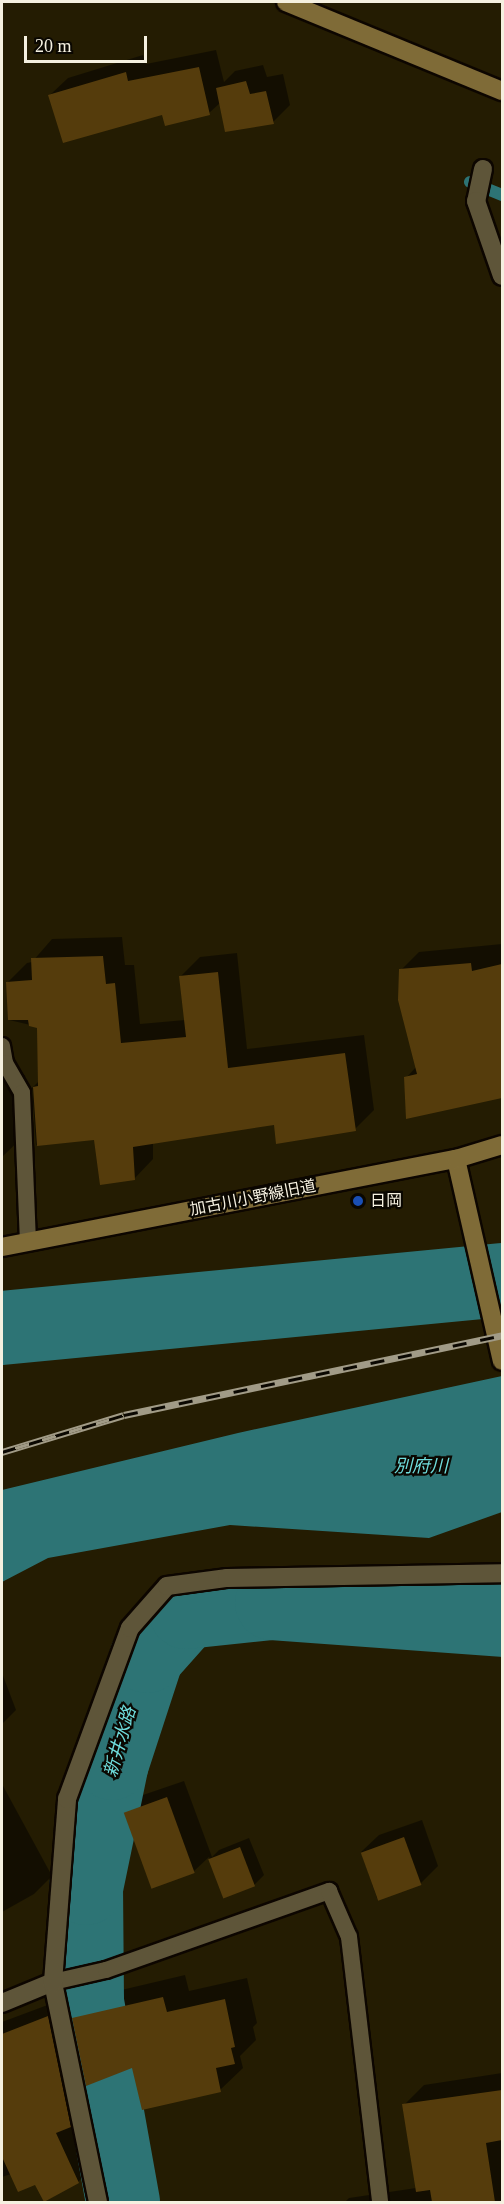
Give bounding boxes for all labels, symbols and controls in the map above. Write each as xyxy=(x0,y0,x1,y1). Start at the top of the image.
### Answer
scale bar xyxy=(27,24,150,62)
text: 20 m xyxy=(35,36,72,56)
street label: 加古川小野線旧道 xyxy=(188,1176,318,1220)
place label: 日岡 xyxy=(370,1191,402,1211)
marker: 日岡 xyxy=(351,1194,365,1208)
water label: 別府川 xyxy=(394,1455,448,1477)
water label: 新井水路 xyxy=(100,1704,140,1780)

